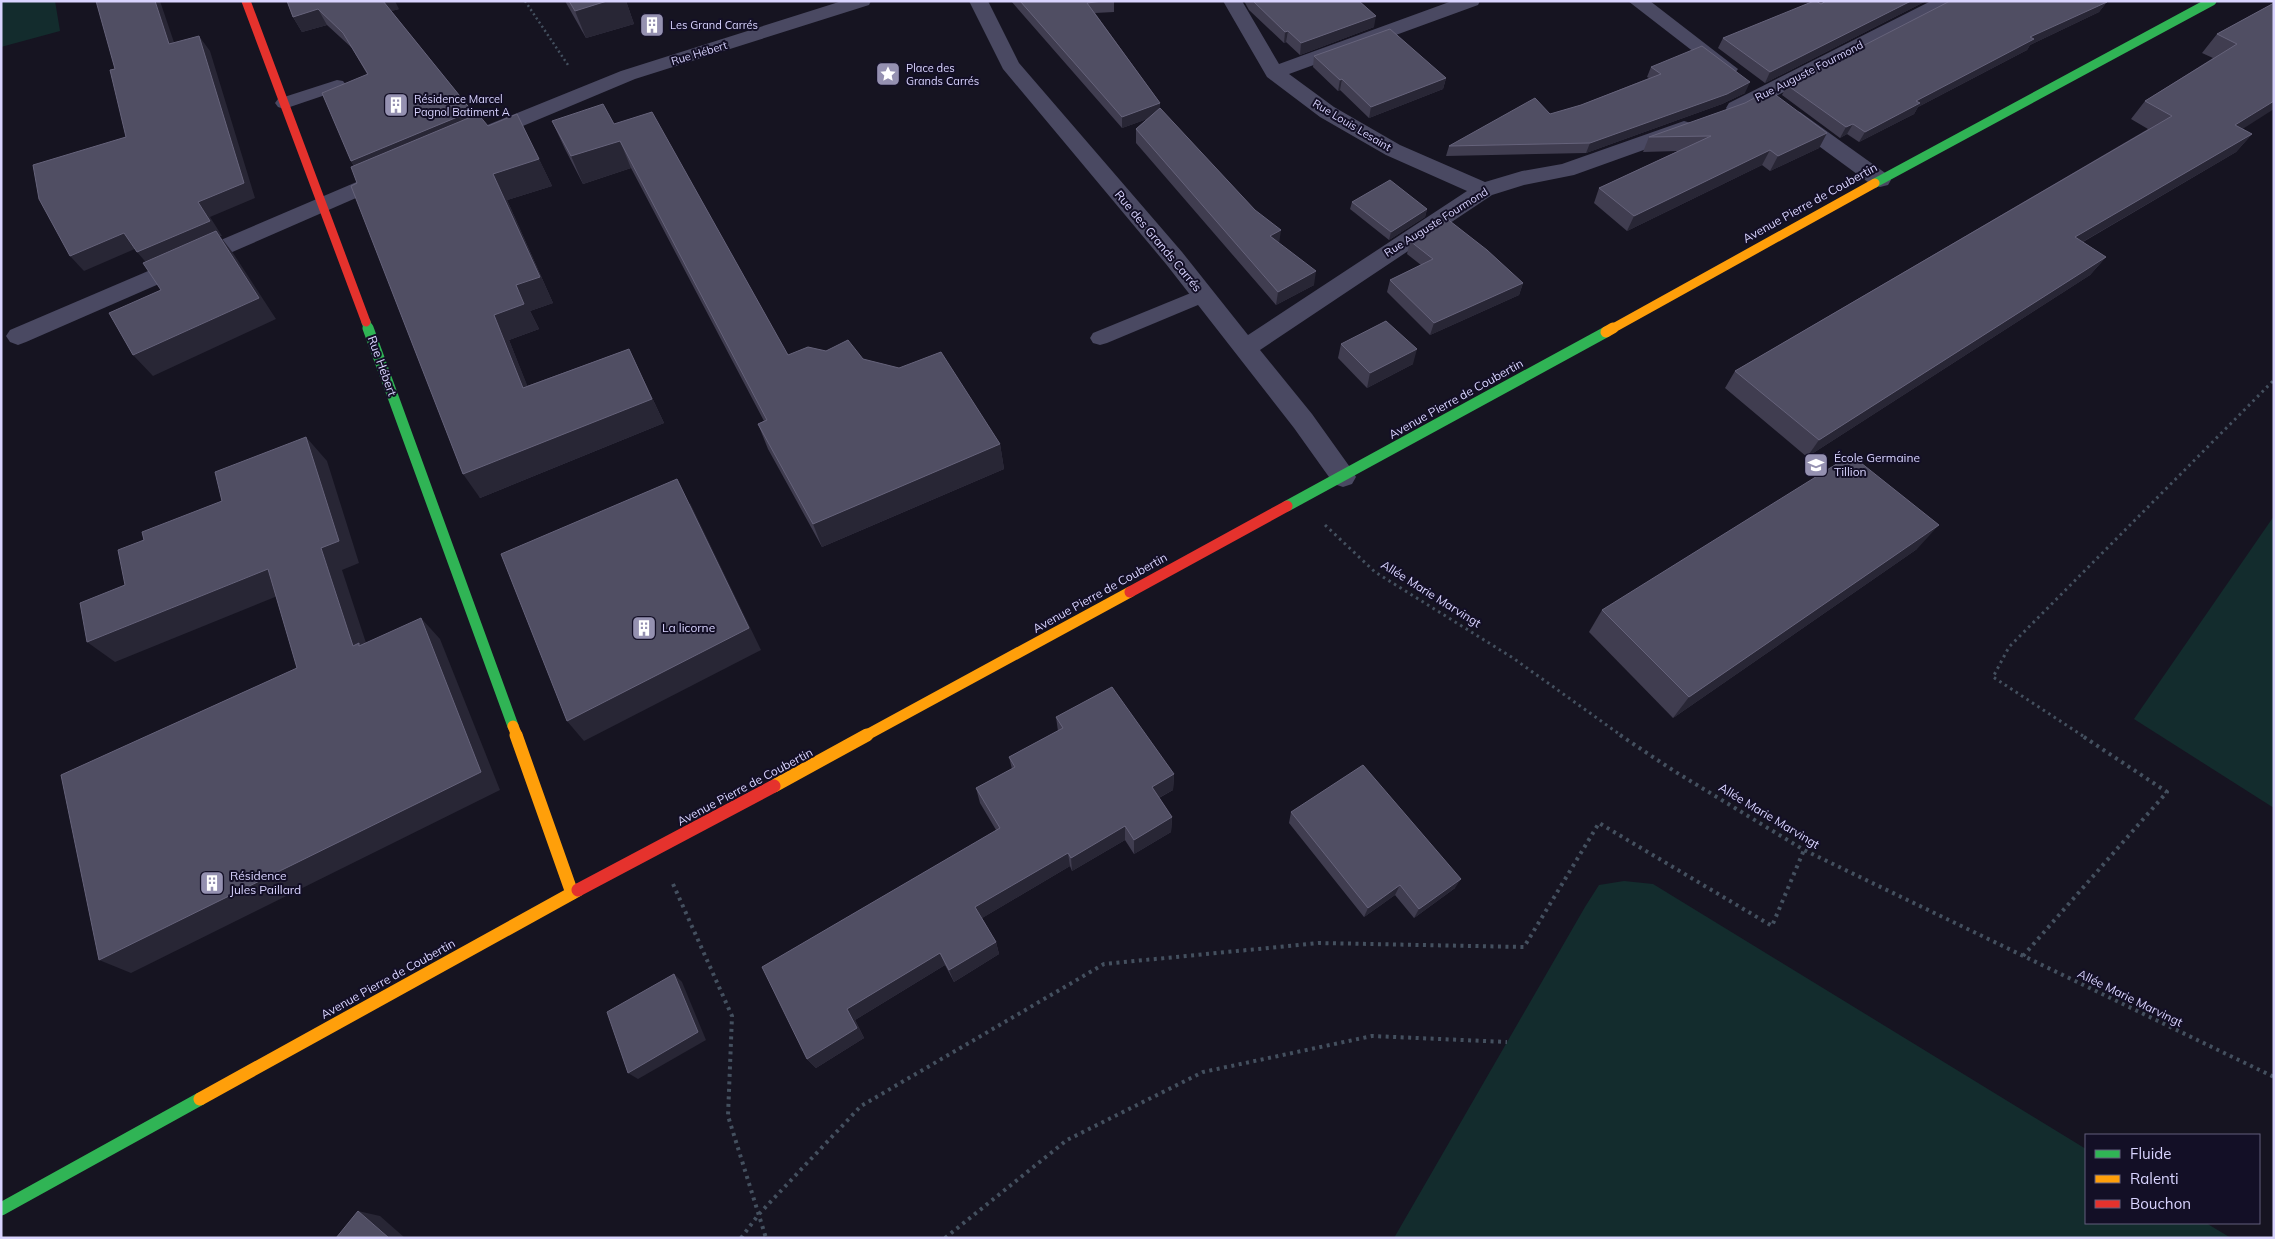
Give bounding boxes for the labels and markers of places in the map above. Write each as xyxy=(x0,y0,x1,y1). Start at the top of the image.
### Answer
building icon: Les Grand Carrés xyxy=(639,12,665,38)
place label: Les Grand Carrés xyxy=(670,18,758,32)
place icon: Place des Grands Carrés xyxy=(875,61,901,87)
place label: Place des Grands Carrés xyxy=(906,61,979,88)
building icon: Résidence Marcel Pagnol Batiment A xyxy=(383,92,409,118)
place label: Résidence Marcel Pagnol Batiment A xyxy=(414,92,510,119)
place label: École Germaine Tillion xyxy=(1834,450,1920,479)
school or university icon: École Germaine Tillion xyxy=(1803,452,1829,478)
building icon: La licorne xyxy=(631,615,657,641)
place label: La licorne xyxy=(662,620,715,635)
place label: Résidence Jules Paillard xyxy=(230,868,301,897)
building icon: Résidence Jules Paillard xyxy=(199,870,225,896)

